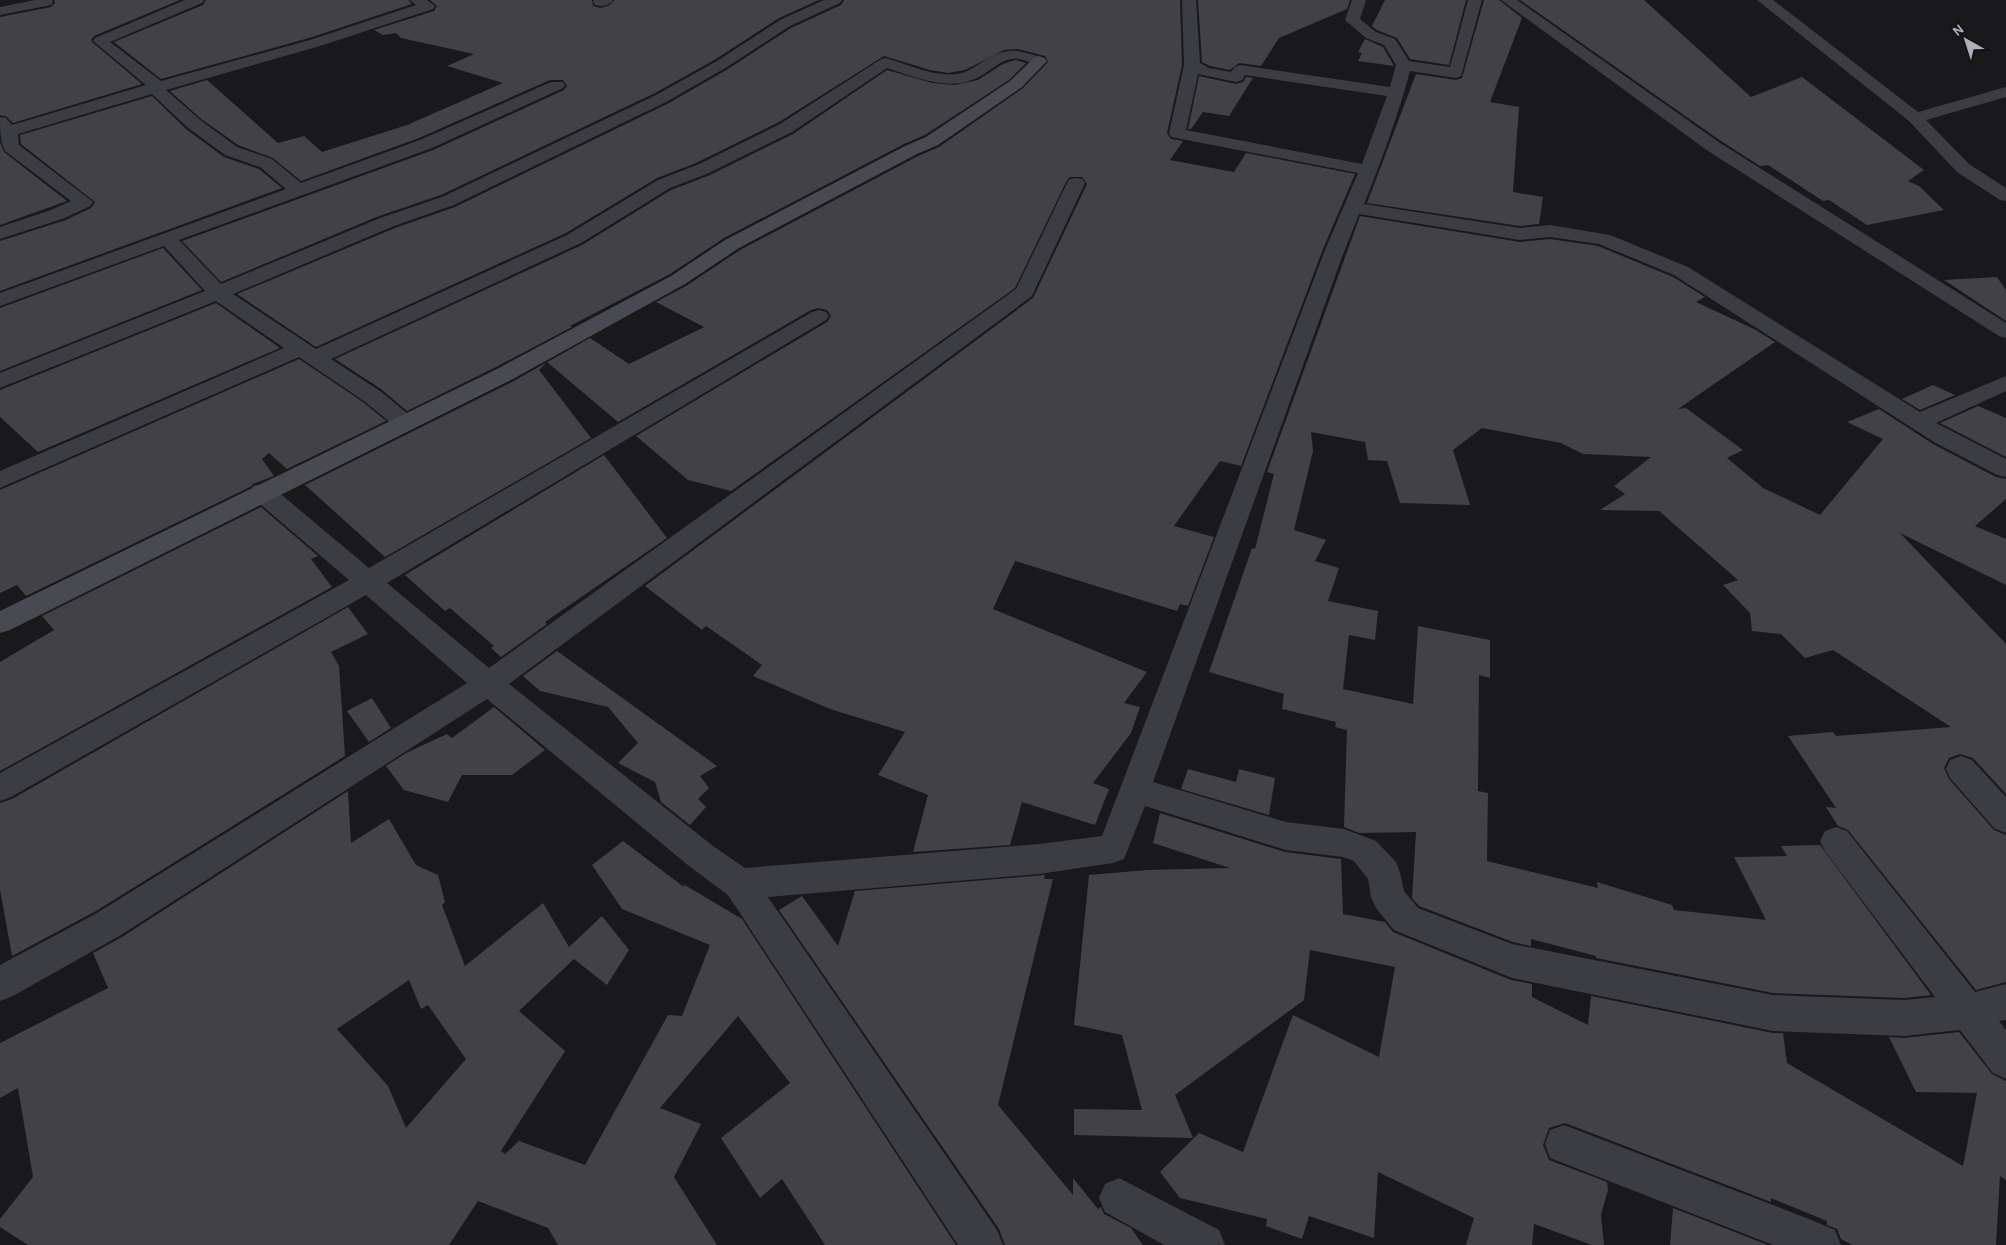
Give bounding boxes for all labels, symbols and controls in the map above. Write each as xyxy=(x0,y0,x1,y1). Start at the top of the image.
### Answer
north arrow xyxy=(1941,15,1991,65)
text: N xyxy=(1950,22,1967,39)

